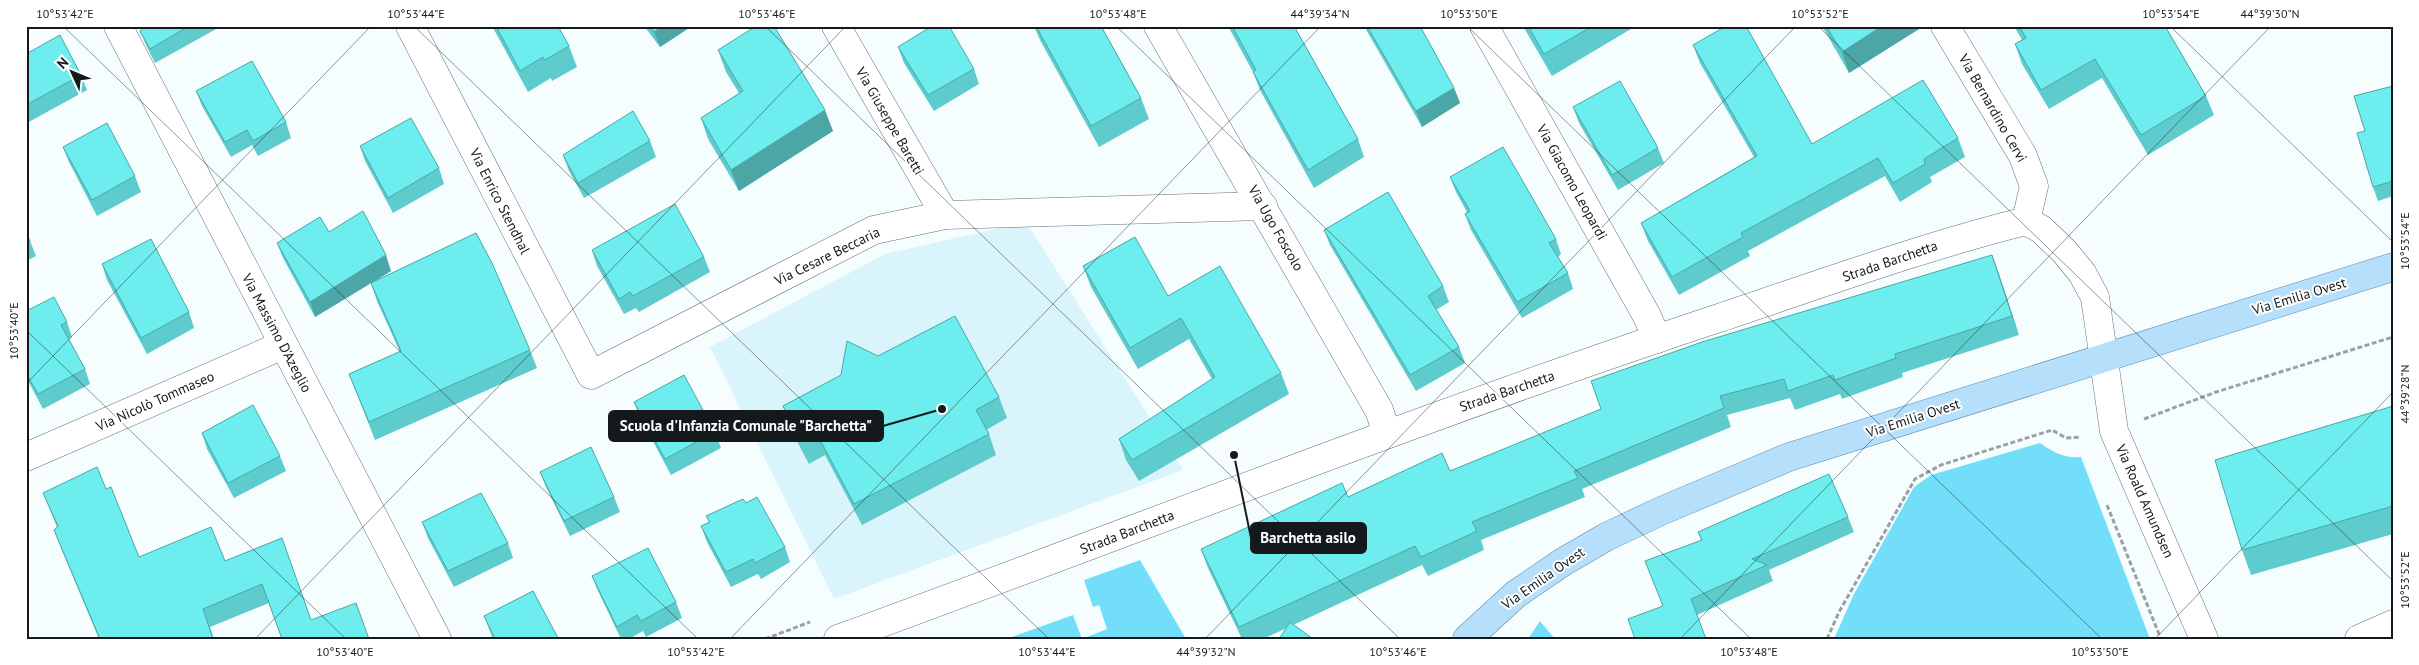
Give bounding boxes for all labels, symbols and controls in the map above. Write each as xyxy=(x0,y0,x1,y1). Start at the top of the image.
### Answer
text: 10°53'42"E xyxy=(36,6,94,21)
text: 10°53'44"E xyxy=(387,6,445,21)
text: 10°53'46"E xyxy=(738,6,796,21)
text: 10°53'48"E xyxy=(1089,6,1147,21)
text: 44°39'34"N xyxy=(1290,6,1350,21)
text: 10°53'50"E xyxy=(1440,6,1498,21)
text: 10°53'52"E xyxy=(1791,6,1849,21)
text: 10°53'54"E xyxy=(2142,6,2200,21)
text: 44°39'30"N xyxy=(2240,6,2300,21)
north arrow xyxy=(48,48,98,98)
street label: Via Bernardino Cervi xyxy=(1954,50,2031,165)
text: N xyxy=(53,53,72,73)
street label: Via Giuseppe Baretti xyxy=(851,63,928,178)
street label: Via Giacomo Leopardi xyxy=(1532,120,1611,243)
street label: Via Enrico Stendhal xyxy=(465,144,534,257)
street label: Via Ugo Foscolo xyxy=(1244,181,1308,274)
text: 10°53'54"E xyxy=(2397,212,2412,270)
street label: Via Cesare Beccaria xyxy=(770,223,883,290)
street label: Strada Barchetta xyxy=(1840,236,1940,286)
street label: Via Massimo D'Azeglio xyxy=(238,270,316,396)
street label: Via Emilia Ovest xyxy=(2249,273,2348,319)
text: 10°53'40"E xyxy=(6,302,21,360)
text: 44°39'28"N xyxy=(2397,364,2412,424)
street label: Strada Barchetta xyxy=(1457,366,1557,416)
street label: Via Nicolò Tommaseo xyxy=(92,367,217,436)
street label: Via Emilia Ovest xyxy=(1863,394,1962,442)
callout: Scuola d'Infanzia Comunale "Barchetta" xyxy=(609,411,883,441)
text: Scuola d'Infanzia Comunale "Barchetta" xyxy=(620,416,872,435)
street label: Via Roald Amundsen xyxy=(2111,441,2178,561)
street label: Strada Barchetta xyxy=(1077,506,1177,558)
callout: Barchetta asilo xyxy=(1251,523,1366,553)
text: Barchetta asilo xyxy=(1260,528,1356,547)
street label: Via Emilia Ovest xyxy=(1497,543,1588,614)
text: 10°53'52"E xyxy=(2397,551,2412,609)
text: 10°53'40"E xyxy=(316,644,374,659)
text: 10°53'42"E xyxy=(667,644,725,659)
text: 10°53'44"E xyxy=(1018,644,1076,659)
text: 44°39'32"N xyxy=(1176,644,1236,659)
text: 10°53'46"E xyxy=(1369,644,1427,659)
text: 10°53'48"E xyxy=(1720,644,1778,659)
text: 10°53'50"E xyxy=(2071,644,2129,659)

